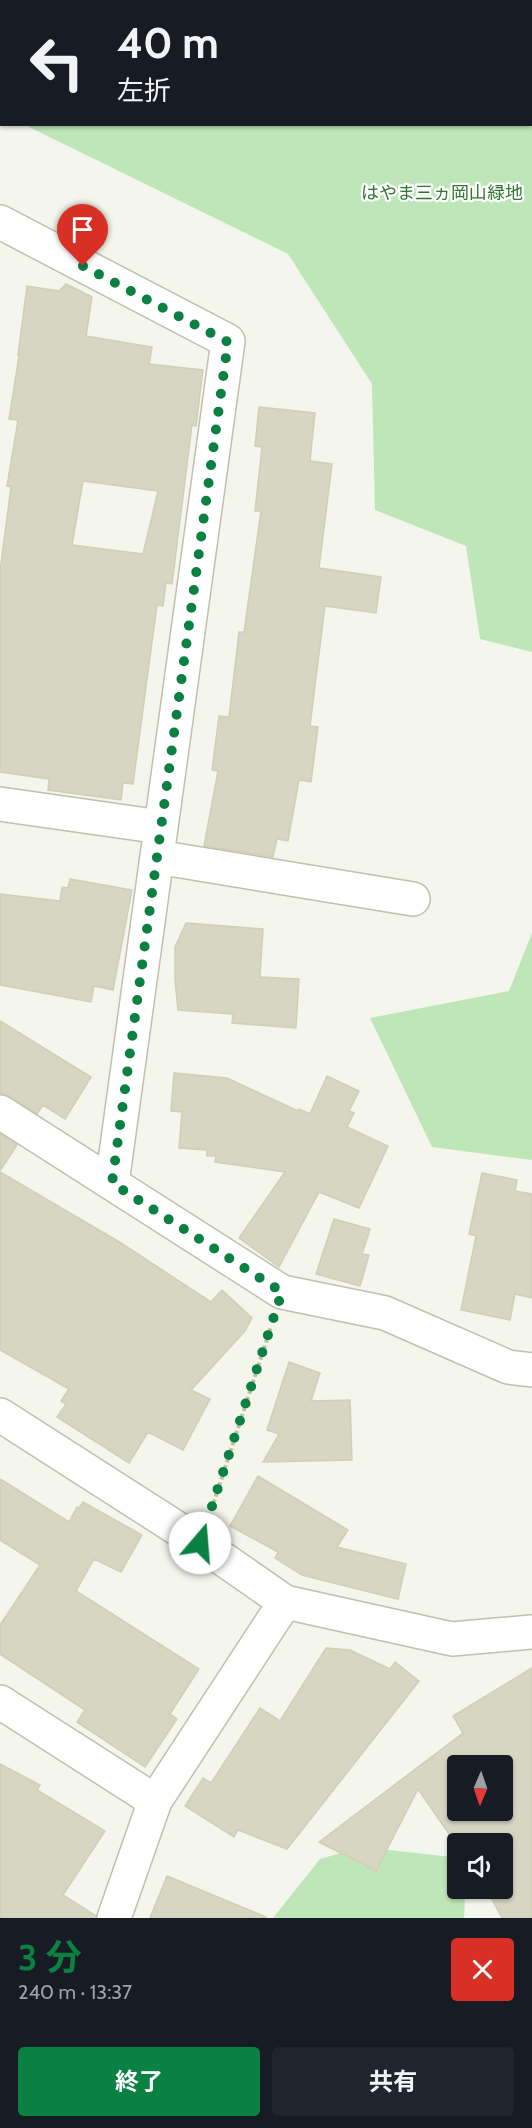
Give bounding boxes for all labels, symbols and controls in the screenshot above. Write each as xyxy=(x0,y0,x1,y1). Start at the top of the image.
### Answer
text: 40 m xyxy=(117,17,219,69)
icon: left xyxy=(18,24,96,102)
text: 左折 xyxy=(117,74,171,107)
park label: はやま三ヵ岡山緑地 xyxy=(361,182,523,204)
pin xyxy=(57,204,108,266)
icon: arrive xyxy=(66,213,99,246)
position arrow xyxy=(168,1511,232,1575)
north arrow xyxy=(447,1755,513,1821)
map controls xyxy=(447,1755,513,1899)
button: sound xyxy=(447,1833,513,1899)
text: 3 分 xyxy=(18,1935,82,1979)
button: close xyxy=(451,1938,514,2001)
text: 240 m · 13:37 xyxy=(18,1980,132,2004)
button: 終了 xyxy=(18,2047,260,2116)
button: 共有 xyxy=(272,2047,514,2116)

